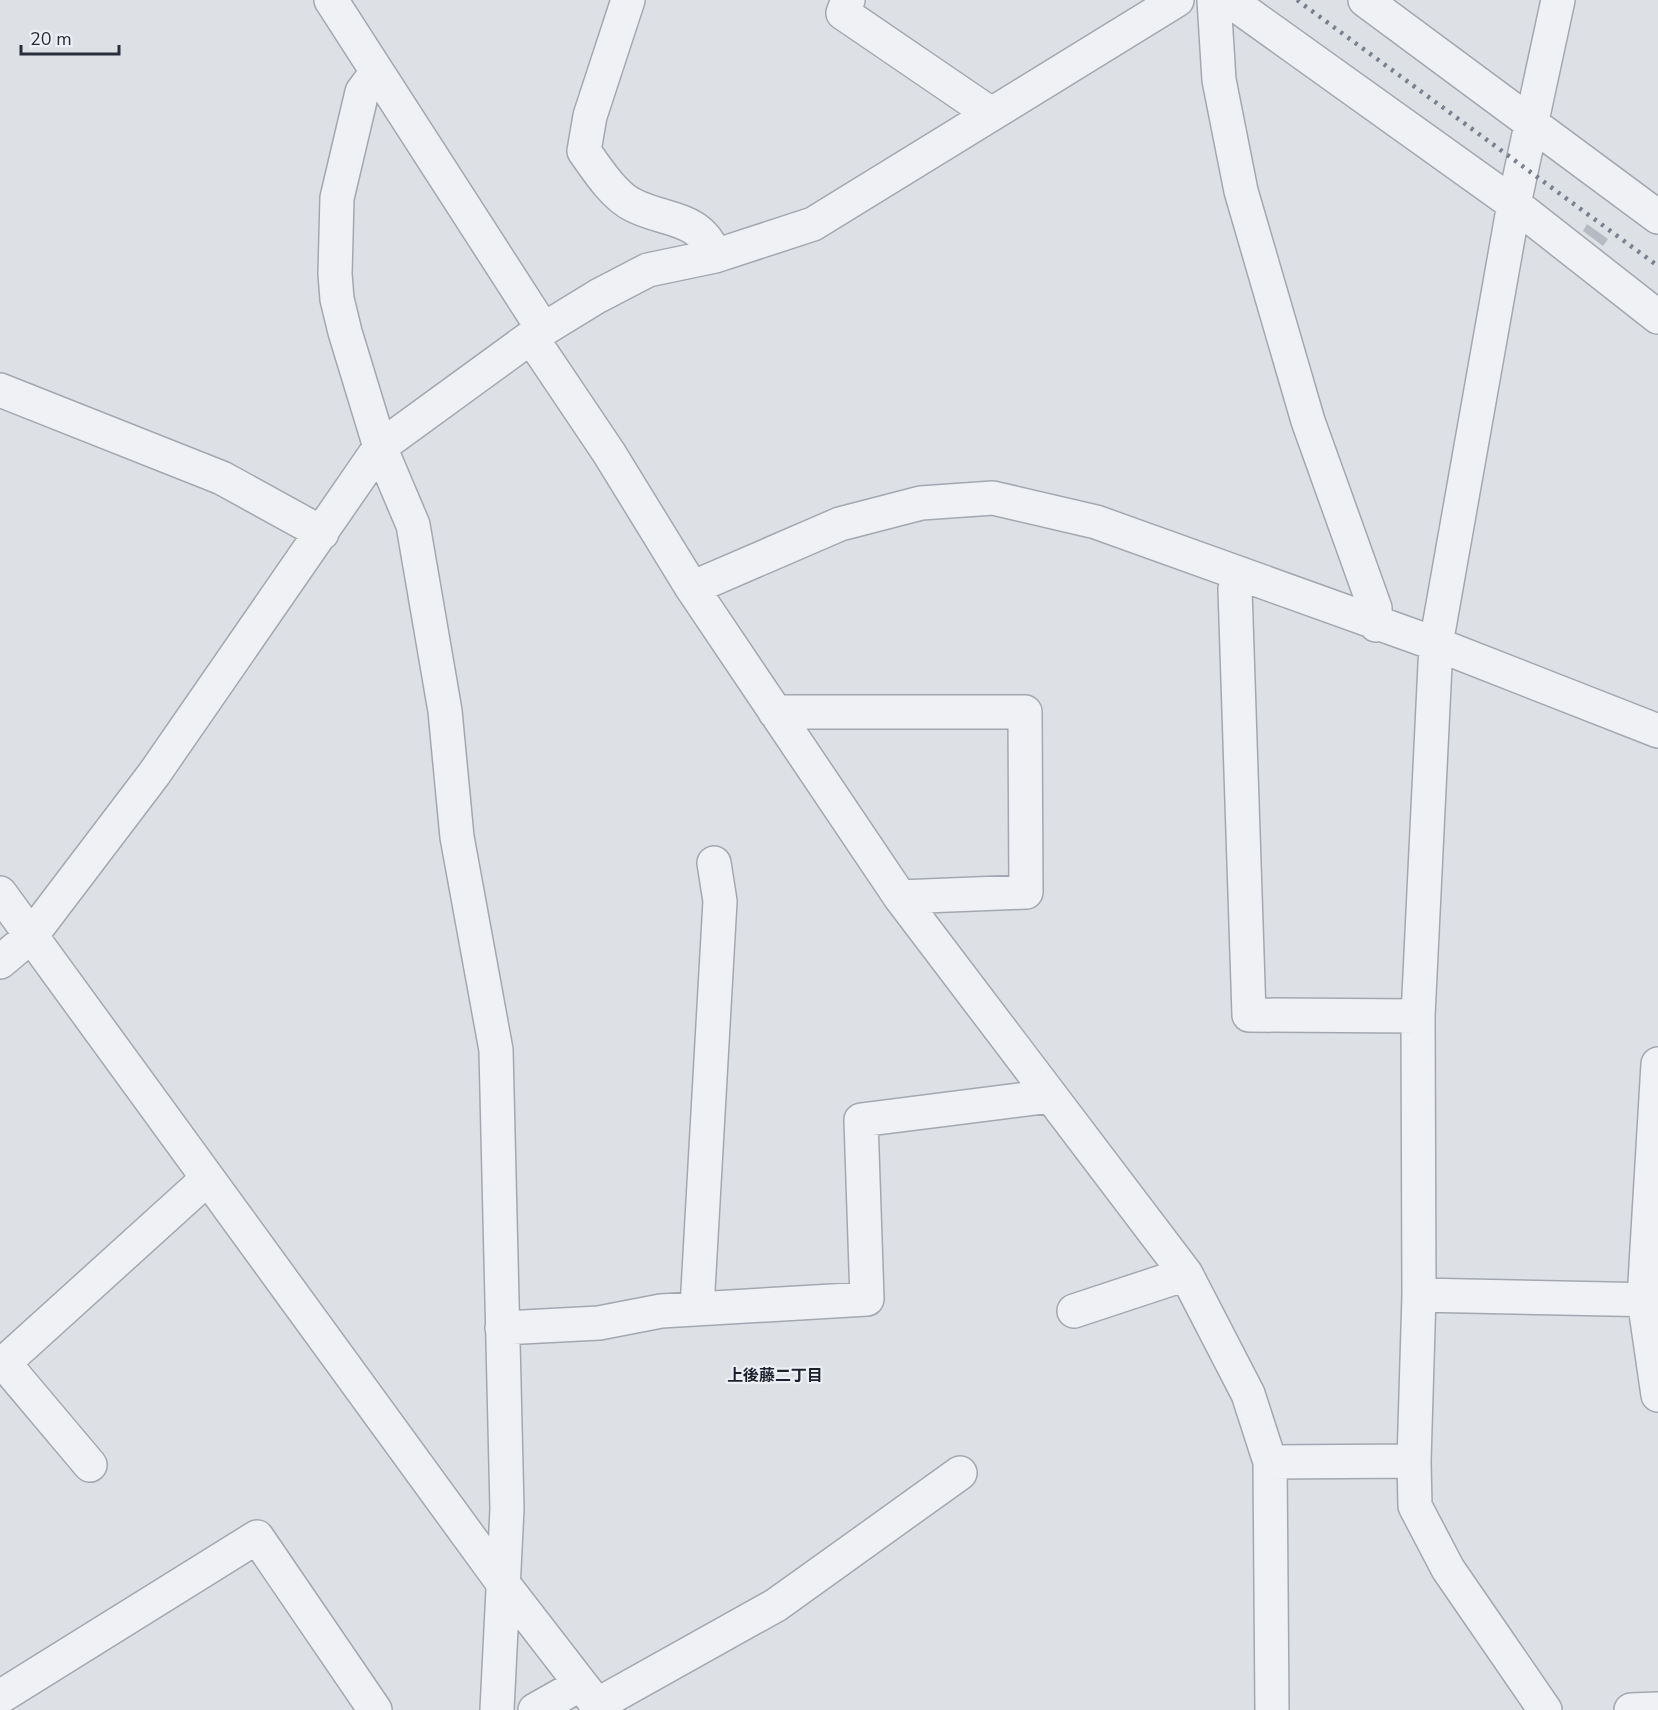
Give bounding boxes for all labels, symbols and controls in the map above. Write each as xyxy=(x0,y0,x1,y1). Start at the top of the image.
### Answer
scale bar xyxy=(21,18,118,56)
text: 20 m xyxy=(30,27,72,51)
district label: 上後藤二丁目 xyxy=(727,1365,823,1387)

